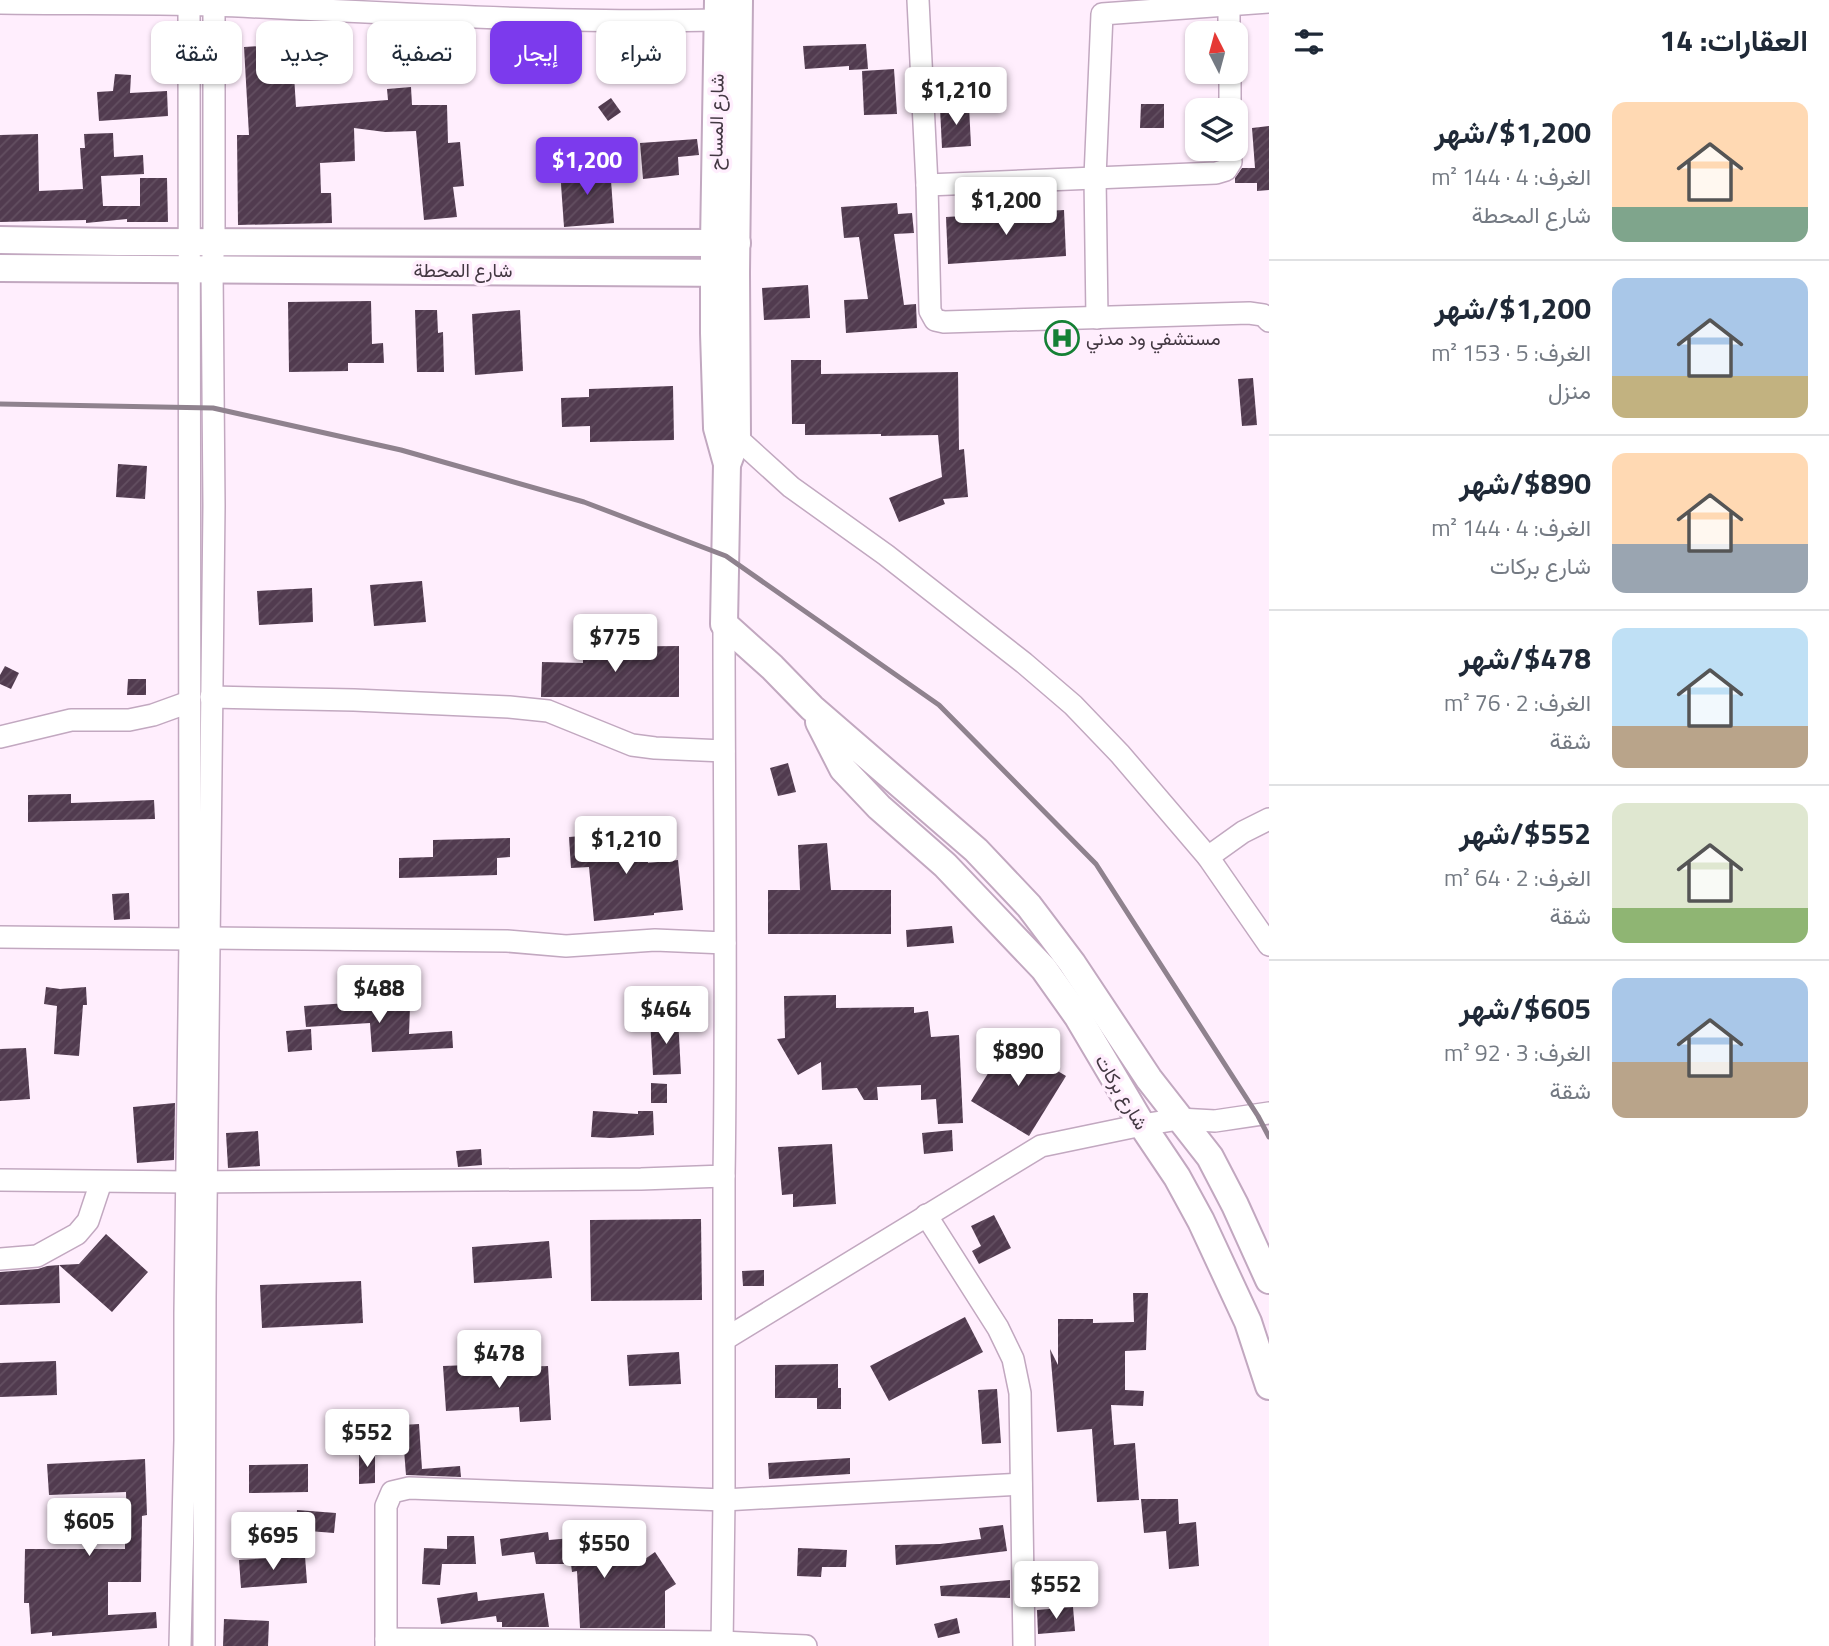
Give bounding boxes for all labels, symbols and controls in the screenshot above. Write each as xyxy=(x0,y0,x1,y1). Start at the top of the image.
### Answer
text: العقارات: 14 xyxy=(1660,17,1808,63)
chip: شقة xyxy=(151,21,242,84)
chip: جديد xyxy=(256,21,353,84)
chip: تصفية xyxy=(367,21,476,84)
chip: إيجار xyxy=(490,21,582,84)
chip: شراء xyxy=(596,21,686,84)
north arrow xyxy=(1185,21,1248,84)
map controls xyxy=(1185,21,1248,161)
icon: filters xyxy=(1290,23,1328,61)
pin: $1,210 xyxy=(899,68,1013,127)
text: $1,210 xyxy=(921,72,991,107)
street label: شارع المساح xyxy=(700,73,731,171)
button: layers xyxy=(1185,98,1248,161)
text: $1,200/شهر xyxy=(1434,109,1591,155)
icon: home xyxy=(1668,130,1752,214)
pin: $1,200 xyxy=(530,138,644,197)
text: $1,200 xyxy=(552,142,622,177)
text: الغرف: 4 · 144 m² xyxy=(1431,159,1591,194)
pin: $1,200 xyxy=(949,177,1063,237)
text: $1,200 xyxy=(971,182,1041,217)
text: شارع المحطة xyxy=(1471,197,1591,232)
street label: شارع المحطة xyxy=(414,255,512,284)
text: $1,200/شهر xyxy=(1434,285,1591,331)
icon: home xyxy=(1668,306,1752,390)
hospital icon: مستشفي ود مدني xyxy=(1043,319,1081,357)
place label: مستشفي ود مدني xyxy=(1086,323,1221,354)
text: الغرف: 5 · 153 m² xyxy=(1431,335,1591,370)
text: منزل xyxy=(1548,373,1591,408)
text: $890/شهر xyxy=(1459,460,1591,506)
icon: home xyxy=(1668,481,1752,565)
text: الغرف: 4 · 144 m² xyxy=(1431,510,1591,545)
text: شارع بركات xyxy=(1490,548,1591,583)
pin: $775 xyxy=(574,614,656,674)
text: $775 xyxy=(589,619,641,654)
text: $478/شهر xyxy=(1459,635,1591,681)
icon: home xyxy=(1668,656,1752,740)
text: الغرف: 2 · 76 m² xyxy=(1444,685,1591,720)
text: شقة xyxy=(1549,723,1591,758)
text: $552/شهر xyxy=(1459,810,1591,856)
pin: $1,210 xyxy=(569,816,683,876)
text: $1,210 xyxy=(591,821,661,856)
icon: home xyxy=(1668,831,1752,915)
text: الغرف: 2 · 64 m² xyxy=(1444,860,1591,895)
text: شقة xyxy=(1549,898,1591,933)
pin: $488 xyxy=(338,965,420,1025)
text: $488 xyxy=(353,970,405,1005)
text: $605/شهر xyxy=(1459,985,1591,1031)
pin: $464 xyxy=(625,986,707,1046)
text: $464 xyxy=(640,991,692,1026)
icon: home xyxy=(1668,1006,1752,1090)
pin: $890 xyxy=(977,1028,1059,1088)
text: $890 xyxy=(992,1033,1044,1068)
text: الغرف: 3 · 92 m² xyxy=(1444,1035,1591,1070)
street label: شارع بركات xyxy=(1088,1048,1156,1135)
text: شقة xyxy=(1549,1073,1591,1108)
pin: $478 xyxy=(458,1330,540,1390)
text: $478 xyxy=(473,1335,525,1370)
pin: $552 xyxy=(326,1410,408,1469)
text: $552 xyxy=(341,1414,393,1449)
pin: $605 xyxy=(48,1498,130,1558)
text: $605 xyxy=(63,1503,115,1538)
pin: $695 xyxy=(232,1512,314,1572)
text: $695 xyxy=(247,1517,299,1552)
pin: $550 xyxy=(563,1520,645,1580)
text: $550 xyxy=(578,1525,630,1560)
pin: $552 xyxy=(1015,1562,1097,1621)
text: $552 xyxy=(1030,1566,1082,1601)

